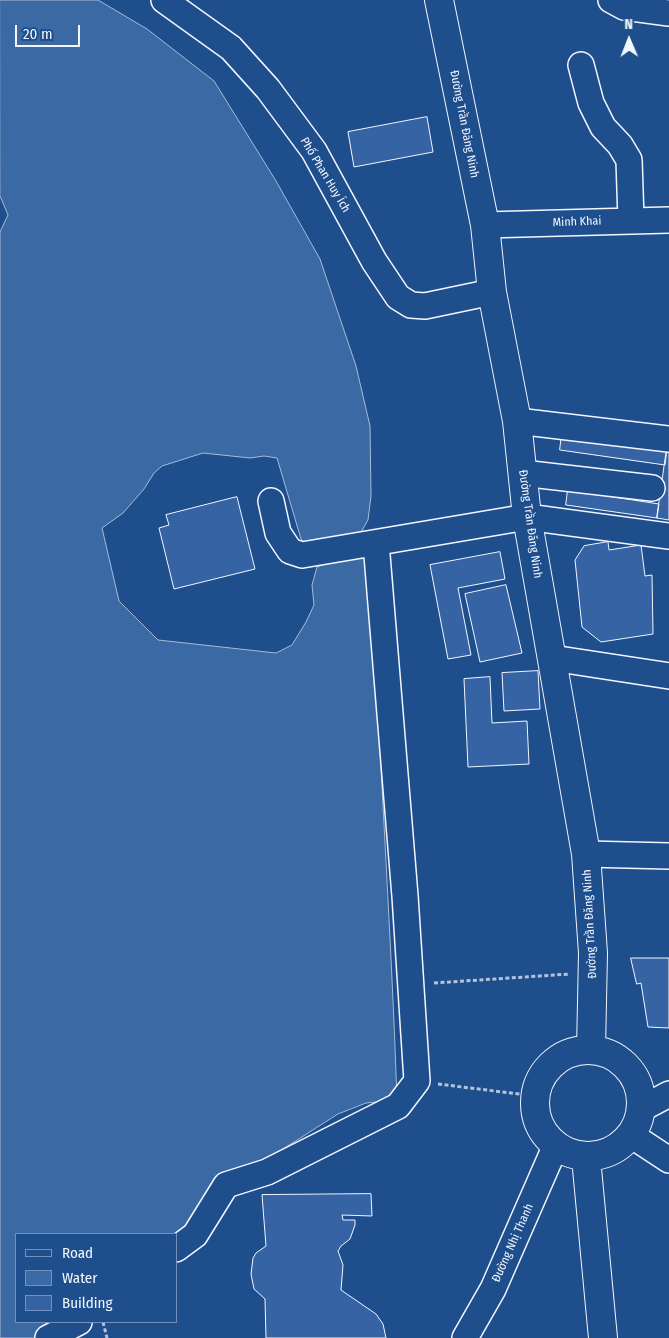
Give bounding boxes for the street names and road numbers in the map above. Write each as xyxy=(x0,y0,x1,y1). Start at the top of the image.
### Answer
street label: Đường Trần Đăng Ninh xyxy=(446,69,482,179)
street label: Phố Phan Huy Ích xyxy=(297,135,353,215)
street label: Minh Khai xyxy=(552,214,602,230)
street label: Đường Trần Đăng Ninh xyxy=(515,469,545,579)
street label: Đường Trần Đăng Ninh xyxy=(580,869,600,979)
street label: Đường Nhị Thanh xyxy=(489,1201,537,1285)

